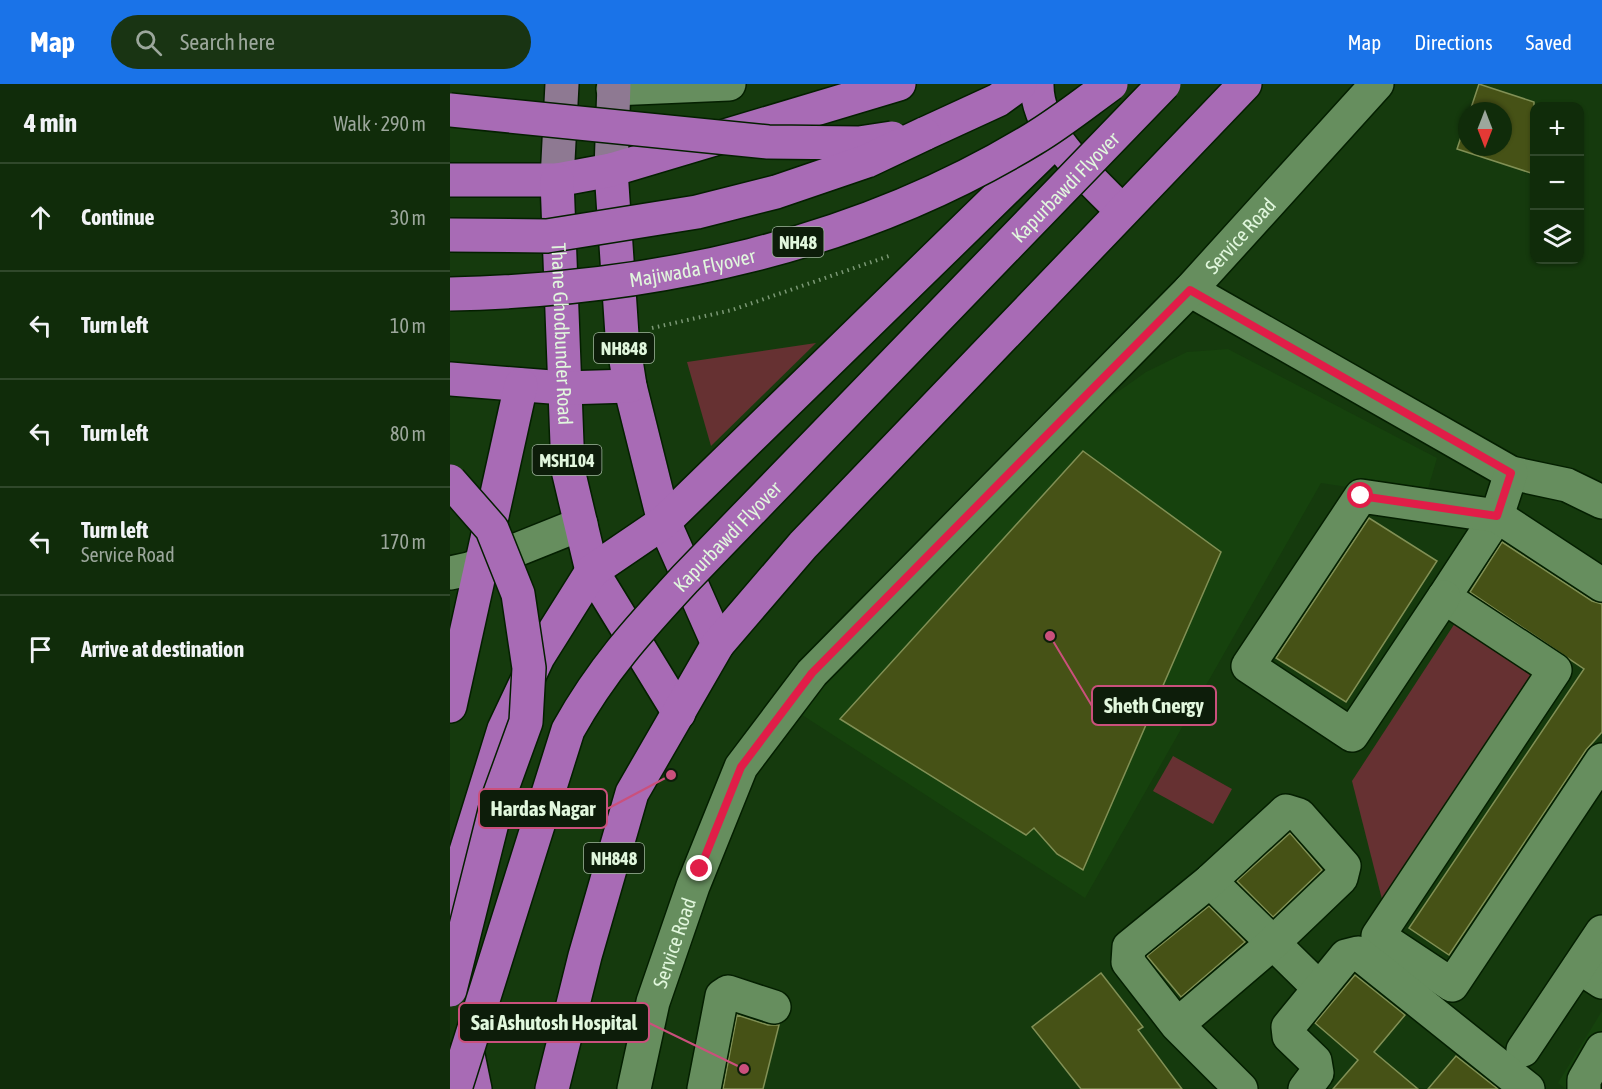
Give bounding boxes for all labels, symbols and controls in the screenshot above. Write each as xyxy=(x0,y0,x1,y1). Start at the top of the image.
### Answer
search box xyxy=(111,15,531,69)
text: Map xyxy=(30,26,75,58)
icon: search xyxy=(132,26,165,59)
text: Search here xyxy=(180,29,275,55)
text: Map xyxy=(1347,30,1381,54)
text: Directions xyxy=(1414,30,1493,54)
text: Saved xyxy=(1526,30,1572,54)
north arrow xyxy=(1458,102,1512,156)
map controls xyxy=(1530,102,1584,264)
button: + xyxy=(1530,102,1584,156)
text: 4 min xyxy=(24,108,77,138)
text: Walk · 290 m xyxy=(334,112,426,135)
street label: Kapurbawdi Flyover xyxy=(1006,126,1124,247)
button: − xyxy=(1530,156,1584,210)
street label: Service Road xyxy=(1200,193,1280,278)
icon: ahead xyxy=(24,201,57,234)
text: Continue xyxy=(81,204,155,230)
text: 30 m xyxy=(390,206,426,229)
button: layers xyxy=(1530,210,1584,264)
road number: NH48 xyxy=(772,227,824,257)
street label: Thane Ghodbunder Road xyxy=(548,242,578,425)
street label: Majiwada Flyover xyxy=(628,243,759,291)
icon: left xyxy=(24,309,57,342)
text: Turn left xyxy=(81,312,148,338)
text: 10 m xyxy=(390,314,426,337)
road number: NH848 xyxy=(594,333,654,363)
icon: left xyxy=(24,417,57,450)
text: Turn left xyxy=(81,420,148,446)
text: 80 m xyxy=(390,422,426,445)
road number: MSH104 xyxy=(532,445,602,475)
street label: Kapurbawdi Flyover xyxy=(668,475,786,596)
route start xyxy=(1347,482,1373,508)
text: Turn left xyxy=(81,517,148,543)
icon: left xyxy=(24,525,57,558)
text: 170 m xyxy=(381,530,426,553)
text: Service Road xyxy=(81,543,175,566)
icon: arrive xyxy=(24,633,57,666)
text: Arrive at destination xyxy=(81,636,244,662)
callout: Sheth Cnergy xyxy=(1092,686,1216,725)
text: Sheth Cnergy xyxy=(1104,693,1204,717)
callout: Hardas Nagar xyxy=(479,789,607,828)
text: Hardas Nagar xyxy=(491,796,596,820)
road number: NH848 xyxy=(584,843,644,873)
route end xyxy=(686,855,712,881)
street label: Service Road xyxy=(647,894,700,991)
callout: Sai Ashutosh Hospital xyxy=(459,1003,649,1042)
text: Sai Ashutosh Hospital xyxy=(471,1010,638,1034)

